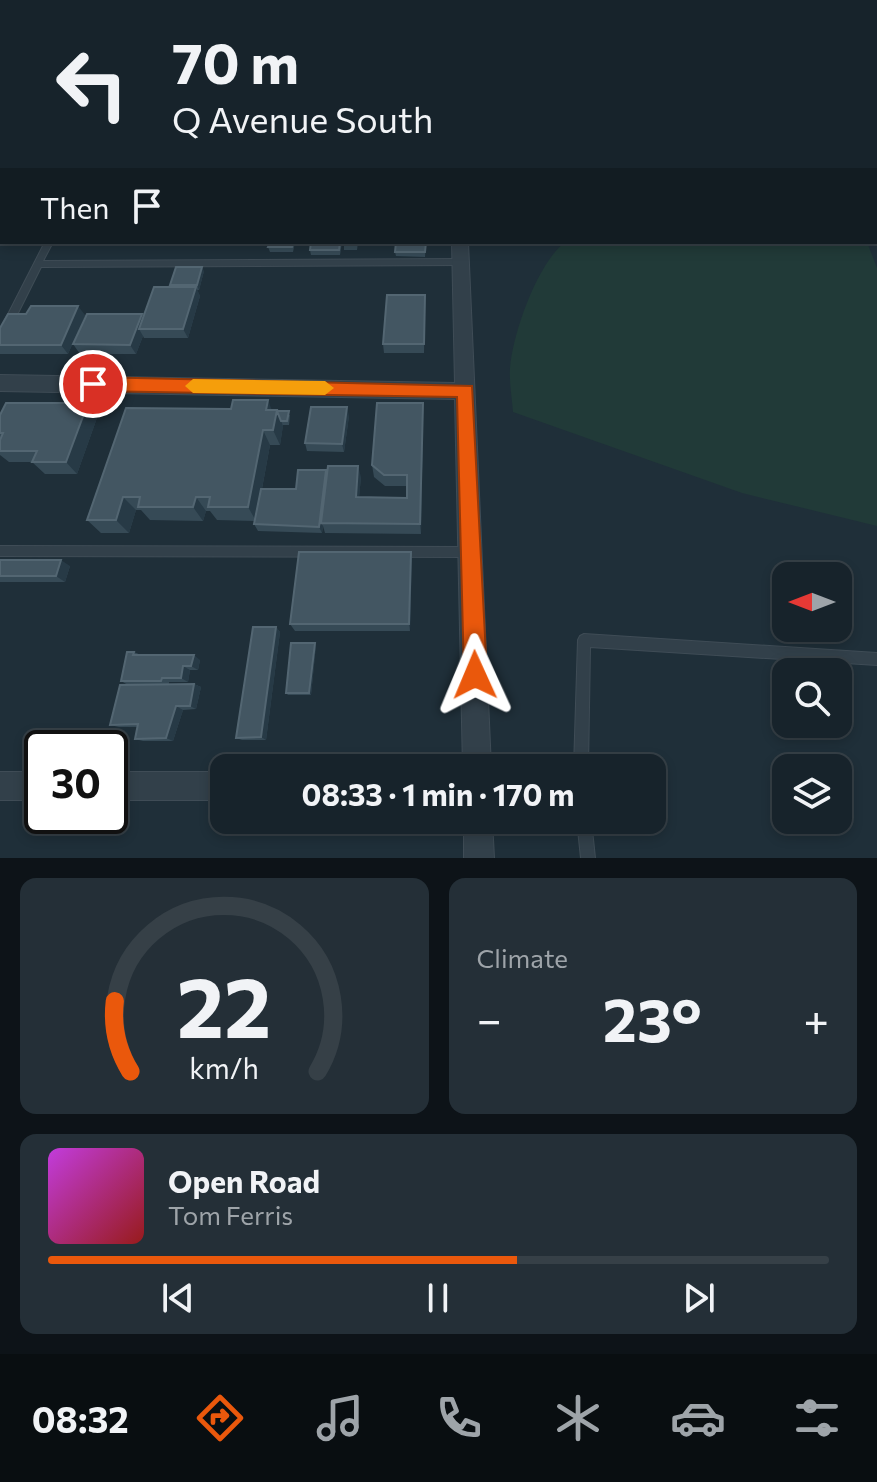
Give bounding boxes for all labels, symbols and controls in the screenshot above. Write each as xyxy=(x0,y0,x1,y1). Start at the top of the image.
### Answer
text: 70 m xyxy=(172,27,299,96)
icon: left xyxy=(40,32,144,136)
text: Q Avenue South xyxy=(172,96,433,140)
icon: arrive xyxy=(125,184,169,228)
text: Then xyxy=(40,188,109,225)
pin xyxy=(59,350,127,418)
icon: arrive xyxy=(71,362,115,406)
north arrow xyxy=(772,562,852,642)
map controls xyxy=(772,562,852,834)
position arrow xyxy=(433,633,517,717)
button: search xyxy=(772,658,852,738)
speed limit sign: 30 xyxy=(24,730,128,834)
button: layers xyxy=(772,754,852,834)
text: 08:33 · 1 min · 170 m xyxy=(302,775,574,812)
text: Climate xyxy=(477,942,568,973)
text: 22 xyxy=(177,953,272,1055)
text: 23° xyxy=(603,981,702,1054)
text: − xyxy=(477,991,502,1045)
text: + xyxy=(803,991,829,1045)
text: km/h xyxy=(189,1050,259,1085)
text: Open Road xyxy=(168,1162,320,1199)
text: Tom Ferris xyxy=(168,1199,293,1230)
icon: previous xyxy=(156,1276,200,1320)
icon: pause xyxy=(416,1276,460,1320)
icon: next xyxy=(677,1276,721,1320)
icon: directions xyxy=(192,1390,248,1446)
icon: music xyxy=(312,1390,368,1446)
icon: phone xyxy=(431,1390,487,1446)
icon: climate xyxy=(550,1390,606,1446)
icon: car xyxy=(670,1390,726,1446)
icon: filters xyxy=(789,1390,845,1446)
text: 08:32 xyxy=(32,1396,129,1440)

